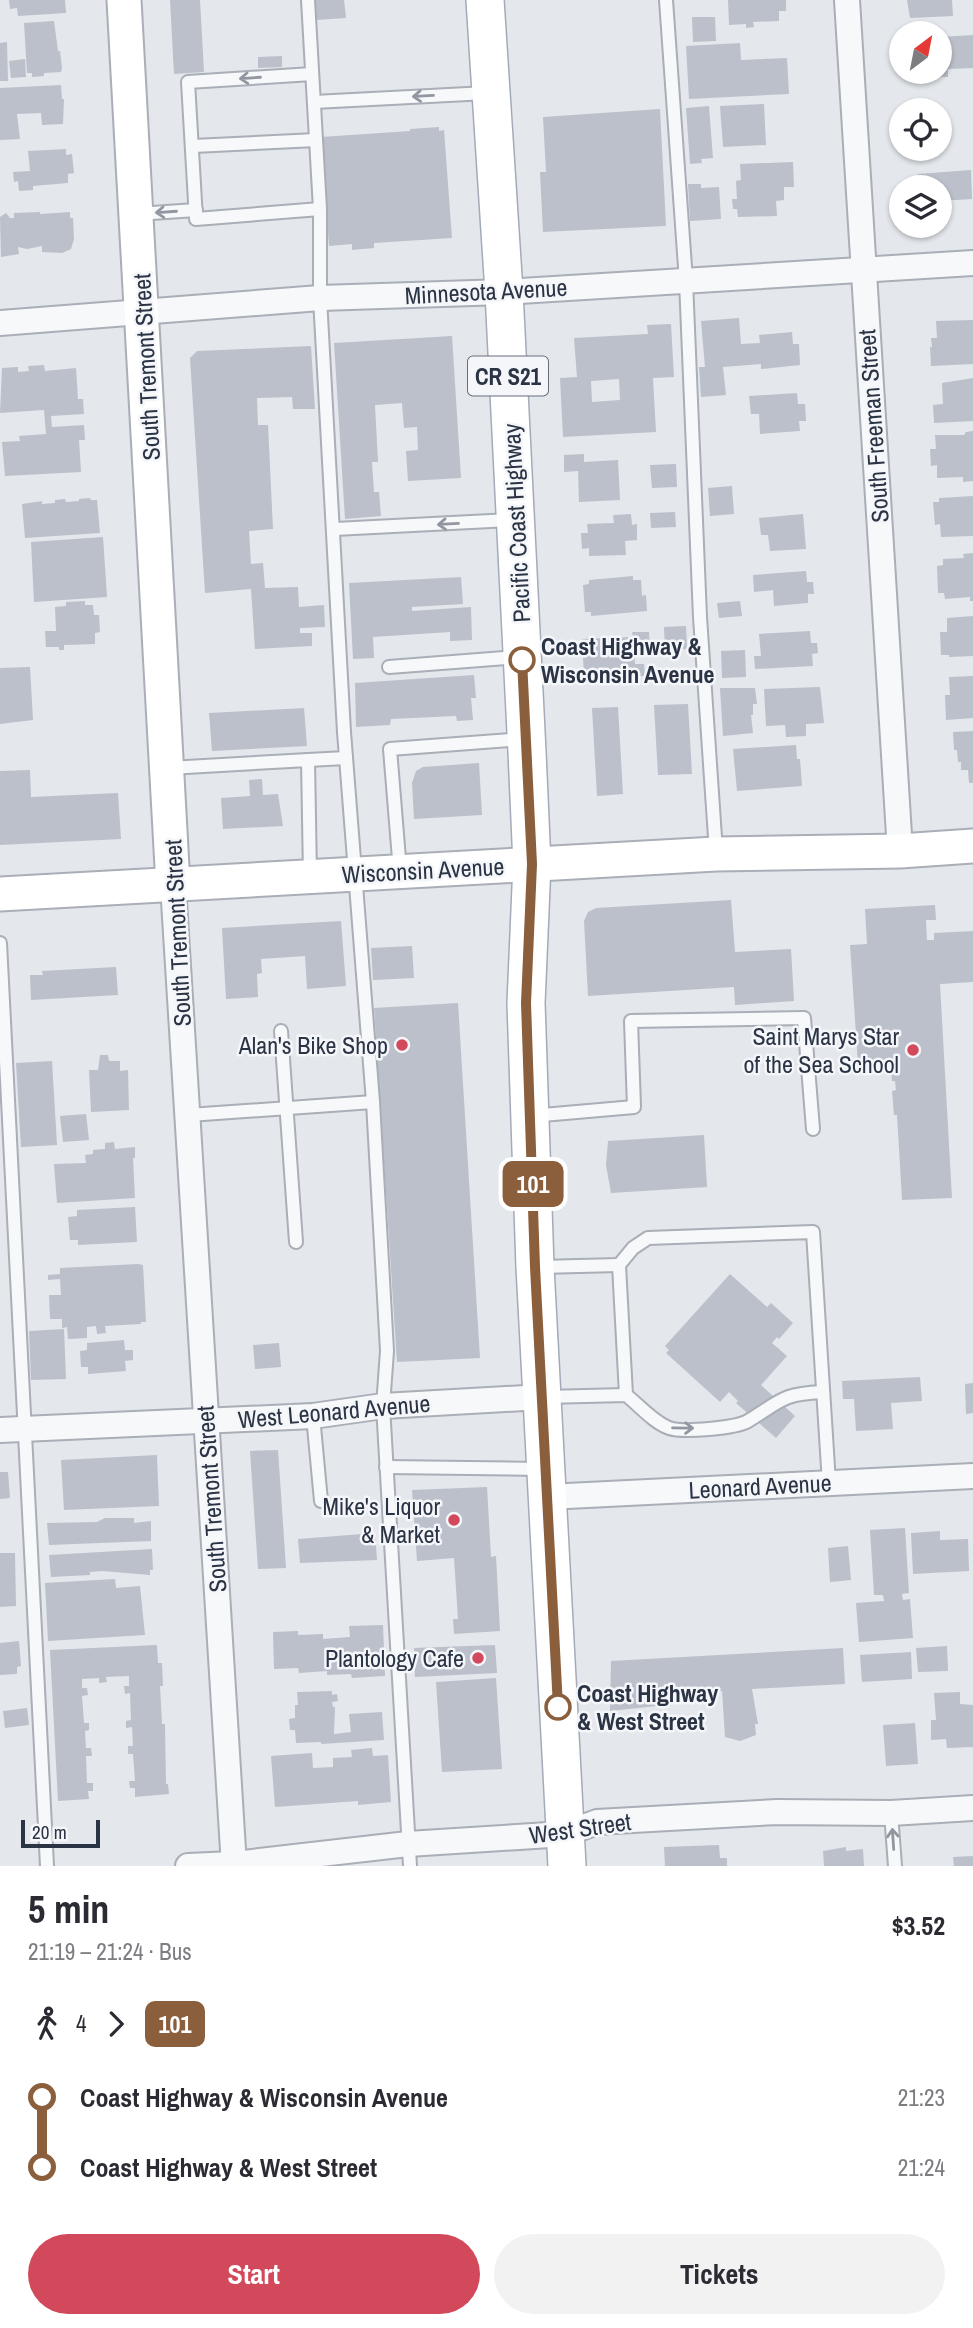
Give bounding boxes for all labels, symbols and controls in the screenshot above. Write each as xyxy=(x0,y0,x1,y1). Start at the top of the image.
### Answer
north arrow xyxy=(889,21,952,84)
map controls xyxy=(889,21,952,238)
one-way arrow xyxy=(239,72,262,85)
one-way arrow xyxy=(412,90,435,103)
button: locate xyxy=(889,98,952,161)
button: layers xyxy=(889,175,952,238)
one-way arrow xyxy=(155,206,178,219)
street label: Minnesota Avenue xyxy=(404,271,568,311)
street label: South Tremont Street xyxy=(125,272,167,461)
street label: South Freeman Street xyxy=(850,328,896,524)
road number: CR S21 xyxy=(468,356,548,396)
street label: Pacific Coast Highway xyxy=(495,423,537,623)
one-way arrow xyxy=(436,517,459,530)
place label: Coast Highway & Wisconsin Avenue xyxy=(541,630,714,690)
marker: Coast Highway & Wisconsin Avenue xyxy=(509,647,535,673)
street label: South Tremont Street xyxy=(156,838,198,1027)
street label: Wisconsin Avenue xyxy=(341,850,505,890)
place label: Saint Marys Star of the Sea School xyxy=(744,1020,899,1080)
place label: Alan's Bike Shop xyxy=(238,1029,388,1061)
marker: Alan's Bike Shop xyxy=(394,1037,410,1053)
marker: Saint Marys Star of the Sea School xyxy=(905,1042,921,1058)
line badge: 101 xyxy=(493,1161,573,1207)
text: 101 xyxy=(517,1168,549,1200)
street label: West Leonard Avenue xyxy=(236,1387,432,1435)
street label: South Tremont Street xyxy=(188,1404,233,1593)
one-way arrow xyxy=(671,1421,694,1435)
street label: Leonard Avenue xyxy=(688,1466,832,1506)
place label: Mike's Liquor & Market xyxy=(322,1490,441,1550)
marker: Mike's Liquor & Market xyxy=(446,1512,462,1528)
place label: Plantology Cafe xyxy=(325,1642,464,1674)
marker: Plantology Cafe xyxy=(470,1650,486,1666)
place label: Coast Highway & West Street xyxy=(577,1677,718,1737)
marker: Coast Highway & West Street xyxy=(545,1694,571,1720)
street label: West Street xyxy=(527,1805,633,1851)
scale bar xyxy=(21,1817,100,1849)
text: 20 m xyxy=(32,1819,67,1845)
one-way arrow xyxy=(886,1829,899,1851)
text: 5 min xyxy=(28,1884,109,1935)
text: $3.52 xyxy=(892,1908,945,1943)
text: 21:19 – 21:24 · Bus xyxy=(28,1936,192,1967)
icon: walk xyxy=(28,2005,66,2043)
icon: forward xyxy=(97,2005,135,2043)
text: 4 xyxy=(76,2008,87,2039)
text: 101 xyxy=(159,2008,191,2040)
text: Coast Highway & Wisconsin Avenue xyxy=(80,2080,448,2115)
text: 21:23 xyxy=(898,2082,945,2113)
text: Coast Highway & West Street xyxy=(80,2150,377,2185)
text: 21:24 xyxy=(898,2152,945,2183)
button: Start xyxy=(28,2234,480,2314)
button: Tickets xyxy=(494,2234,945,2314)

